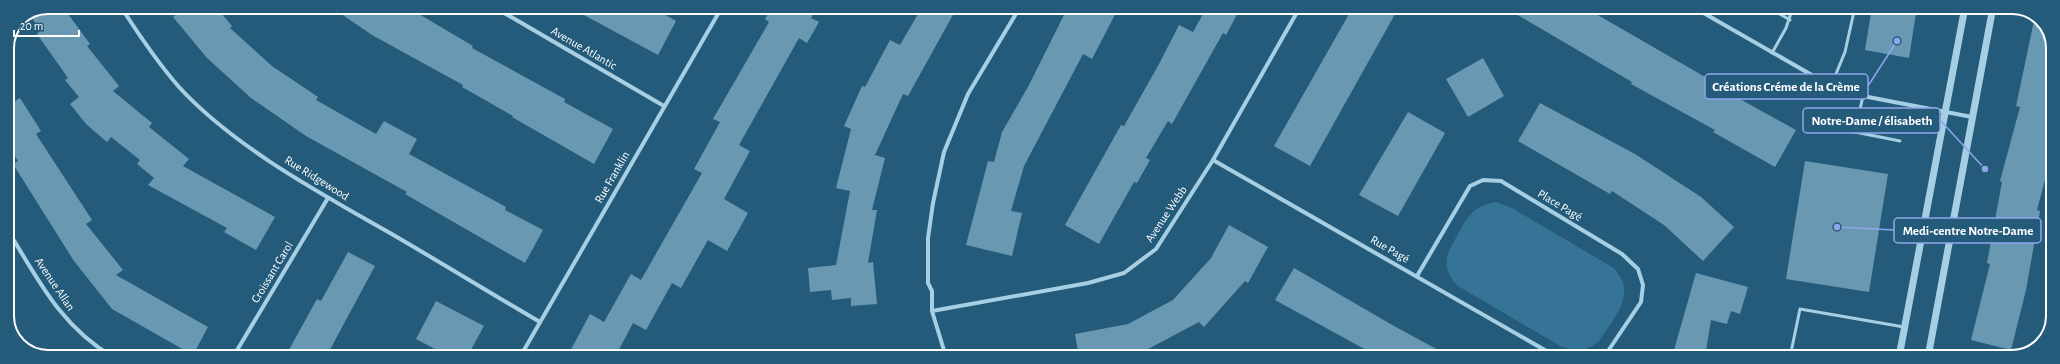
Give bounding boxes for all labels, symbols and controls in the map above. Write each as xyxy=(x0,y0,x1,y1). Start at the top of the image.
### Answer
scale bar xyxy=(14,12,79,38)
text: 20 m xyxy=(20,20,43,32)
street label: Avenue Atlantic xyxy=(549,24,619,72)
callout: Créations Créme de la Crème xyxy=(1705,74,1868,99)
text: Créations Créme de la Crème xyxy=(1712,81,1860,94)
callout: Notre-Dame / élisabeth xyxy=(1803,108,1940,133)
text: Notre-Dame / élisabeth xyxy=(1811,115,1933,128)
street label: Rue Franklin xyxy=(592,149,632,205)
street label: Rue Ridgewood xyxy=(283,154,351,202)
street label: Avenue Webb xyxy=(1143,184,1189,244)
street label: Place Pagé xyxy=(1536,187,1584,223)
callout: Medi-centre Notre-Dame xyxy=(1894,218,2041,243)
text: Medi-centre Notre-Dame xyxy=(1903,225,2033,238)
street label: Rue Pagé xyxy=(1368,233,1412,265)
street label: Croissant Carol xyxy=(249,239,295,305)
street label: Avenue Allan xyxy=(33,255,77,313)

